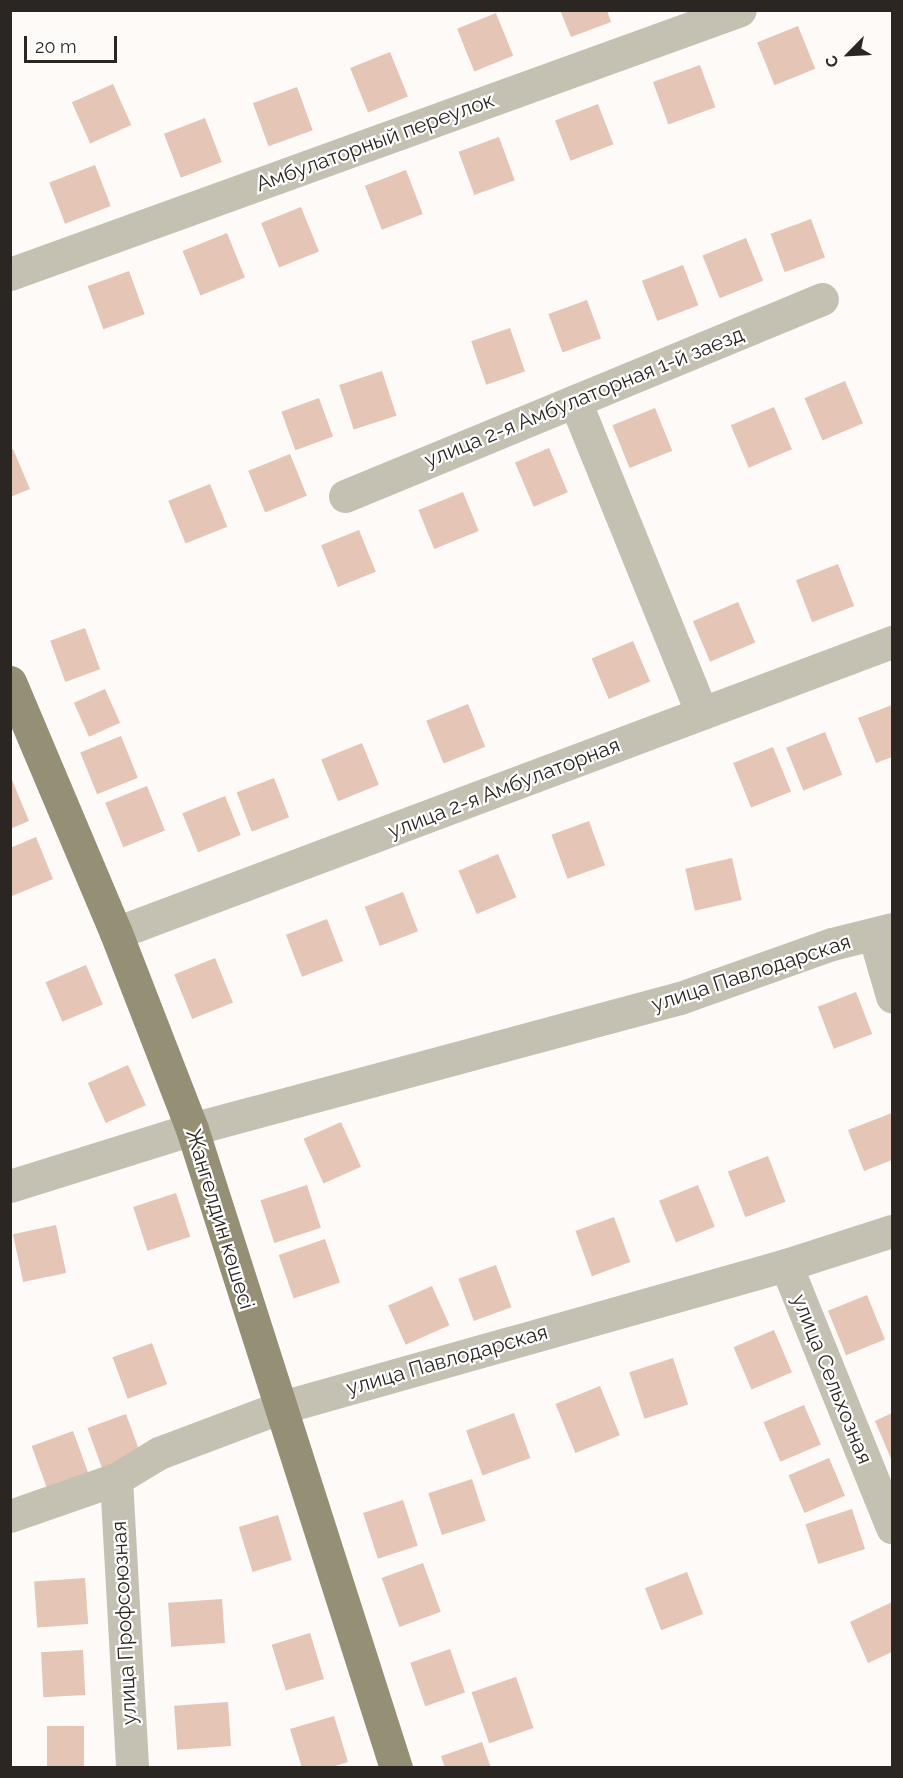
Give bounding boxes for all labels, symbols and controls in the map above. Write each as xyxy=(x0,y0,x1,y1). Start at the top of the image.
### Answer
scale bar xyxy=(27,24,120,62)
north arrow xyxy=(819,24,879,84)
text: 20 m xyxy=(35,36,77,57)
text: С xyxy=(821,53,843,70)
street label: Амбулаторный переулок xyxy=(252,87,498,197)
street label: улица 2-я Амбулаторная 1-й заезд xyxy=(420,321,748,473)
street label: улица 2-я Амбулаторная xyxy=(384,732,624,844)
street label: улица Павлодарская xyxy=(648,929,854,1017)
street label: Жангелдин көшесі xyxy=(181,1126,259,1312)
street label: улица Сельхозная xyxy=(786,1290,878,1468)
street label: улица Павлодарская xyxy=(343,1319,551,1401)
street label: улица Профсоюзная xyxy=(106,1520,142,1726)

